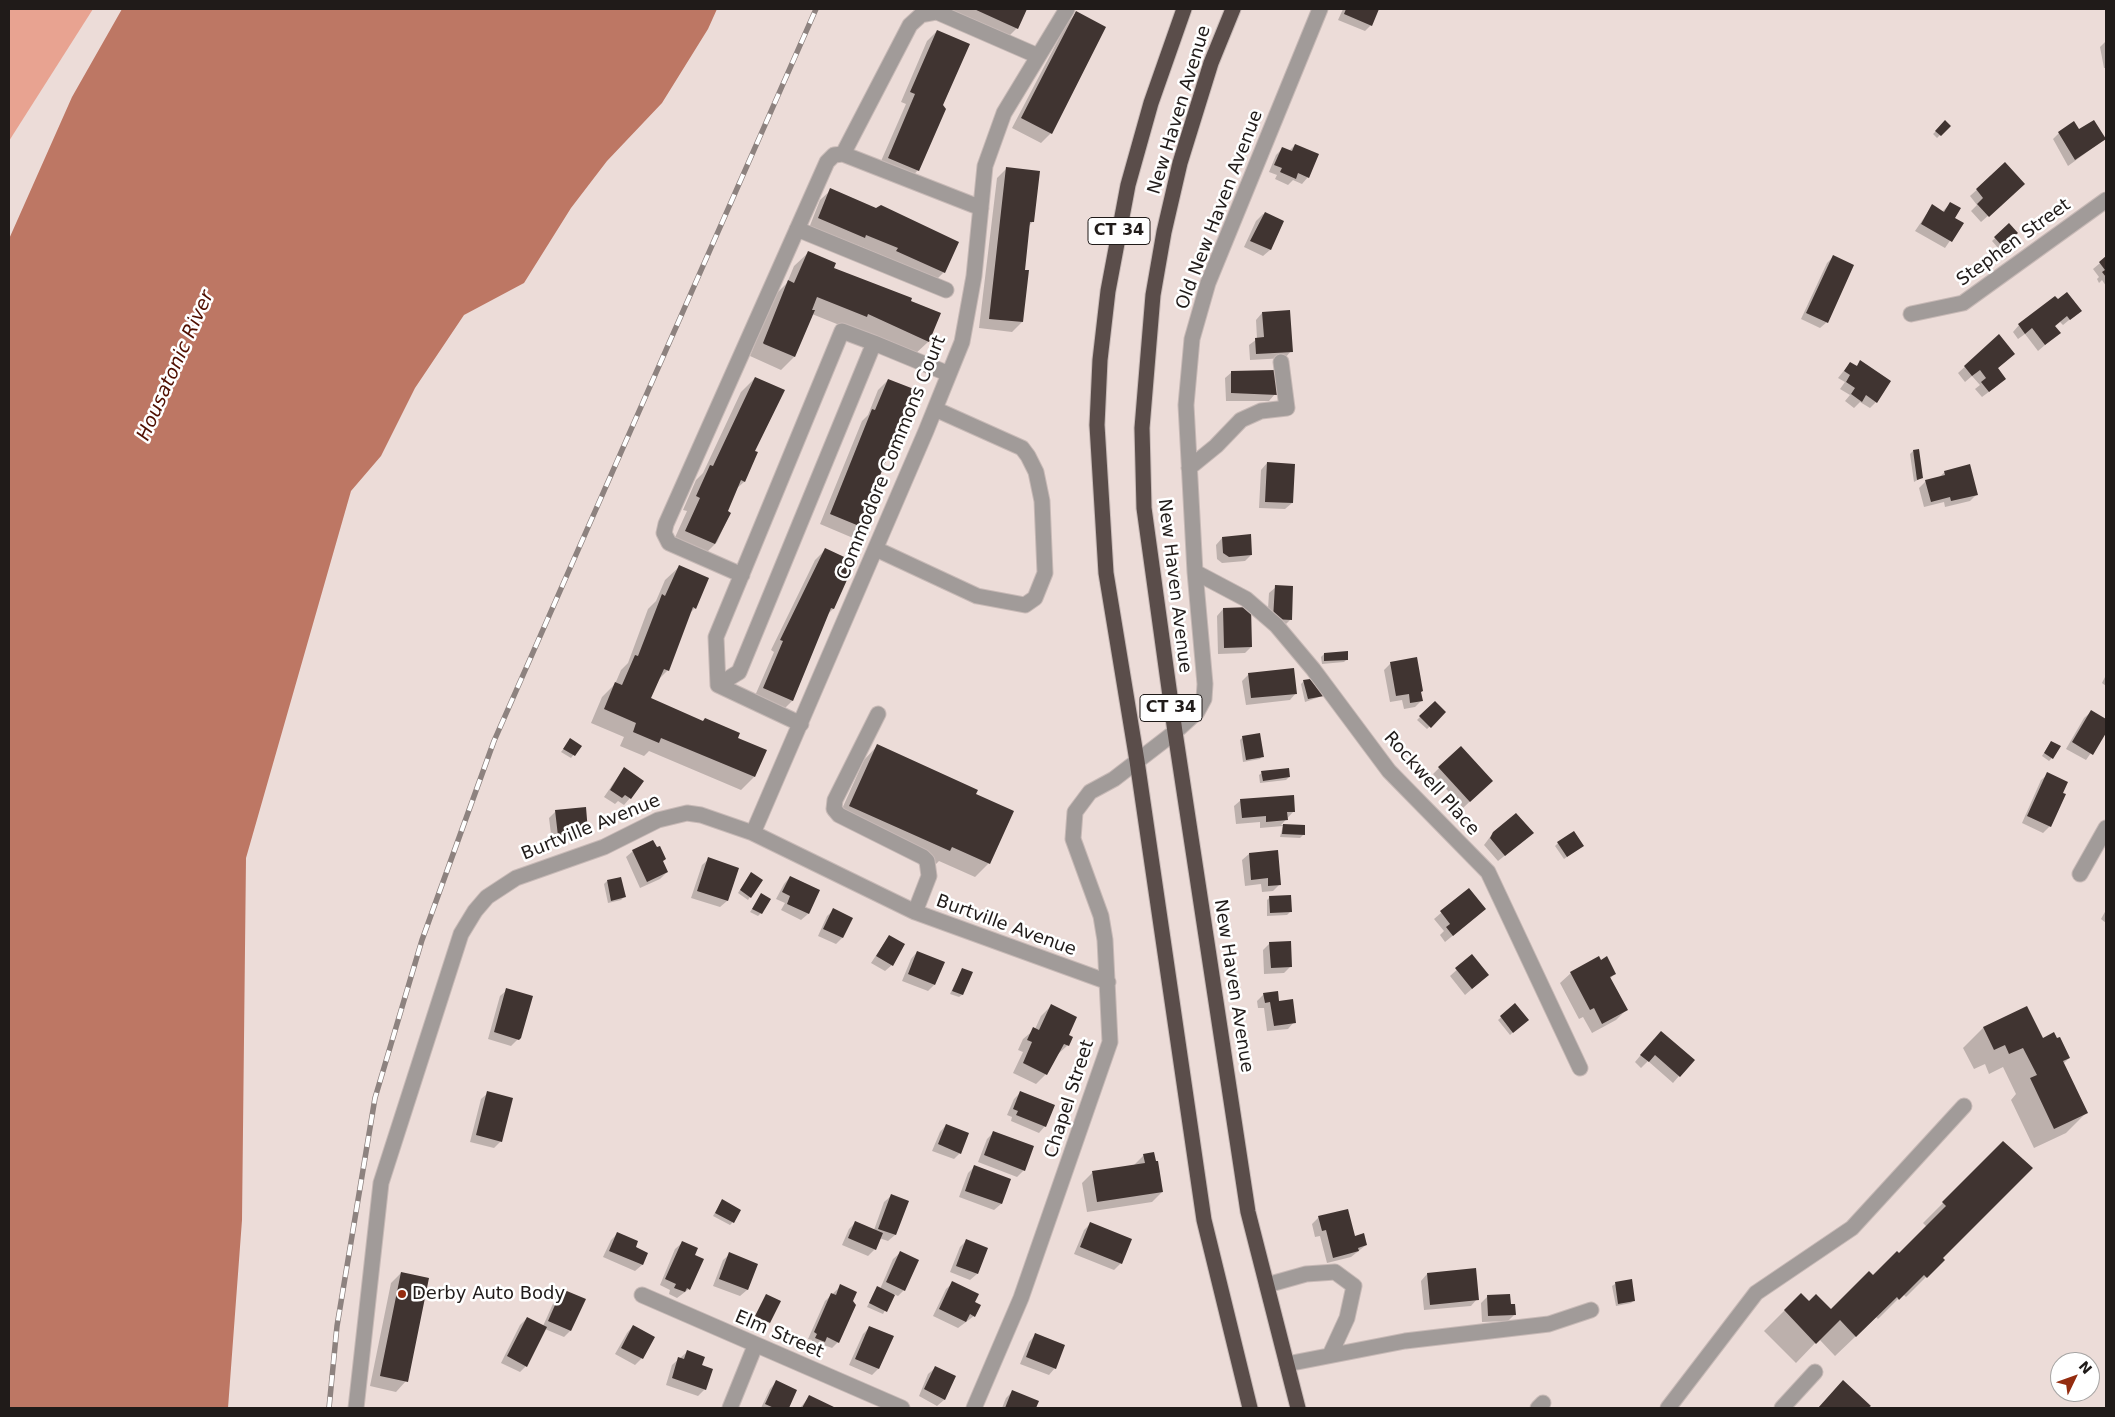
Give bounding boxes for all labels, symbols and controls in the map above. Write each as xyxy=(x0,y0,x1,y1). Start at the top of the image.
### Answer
street label: New Haven Avenue xyxy=(1144,23,1216,197)
street label: Old New Haven Avenue xyxy=(1172,107,1268,313)
street label: Stephen Street xyxy=(1953,195,2075,291)
road number: CT 34 xyxy=(1088,218,1150,245)
water label: Housatonic River xyxy=(133,288,219,444)
street label: Commodore Commons Court xyxy=(833,333,951,583)
street label: New Haven Avenue xyxy=(1153,498,1195,674)
road number: CT 34 xyxy=(1140,694,1202,721)
street label: Rockwell Place xyxy=(1379,728,1483,840)
street label: Burtville Avenue xyxy=(519,790,663,866)
street label: Burtville Avenue xyxy=(933,891,1079,961)
street label: New Haven Avenue xyxy=(1209,898,1257,1074)
street label: Chapel Street xyxy=(1041,1037,1099,1161)
place label: Derby Auto Body xyxy=(412,1283,565,1305)
marker: Derby Auto Body xyxy=(396,1288,408,1300)
street label: Elm Street xyxy=(731,1307,827,1363)
north arrow xyxy=(2050,1352,2100,1402)
text: N xyxy=(2076,1358,2095,1377)

